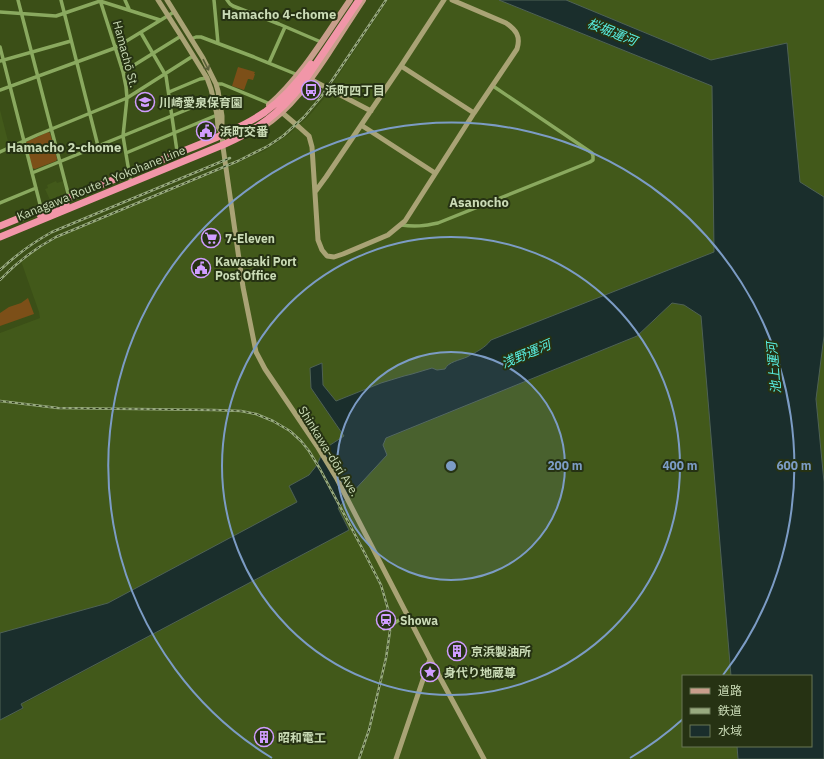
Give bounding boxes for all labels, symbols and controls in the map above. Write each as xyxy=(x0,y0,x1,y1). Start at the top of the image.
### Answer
district label: Hamacho 4-chome xyxy=(222,6,336,23)
water label: 桜堀運河 xyxy=(585,14,642,51)
street label: Hamachō St. xyxy=(110,19,142,89)
one-way arrow xyxy=(203,59,210,71)
bus stop icon: 浜町四丁目 xyxy=(300,79,322,101)
place label: 浜町四丁目 xyxy=(325,83,385,98)
school or university icon: 川崎愛泉保育園 xyxy=(134,91,156,113)
place label: 川崎愛泉保育園 xyxy=(159,95,243,110)
public building icon: 浜町交番 xyxy=(195,120,217,142)
place label: 浜町交番 xyxy=(220,124,269,139)
district label: Hamacho 2-chome xyxy=(7,139,121,156)
street label: Kanagawa Route 1 Yokohane Line xyxy=(14,142,188,224)
district label: Asanocho xyxy=(449,194,509,211)
supermarket icon: 7-Eleven xyxy=(200,227,222,249)
place label: 7-Eleven xyxy=(225,231,275,246)
place label: Kawasaki Port Post Office xyxy=(215,254,297,283)
public building icon: Kawasaki Port Post Office xyxy=(190,257,212,279)
water label: 浅野運河 xyxy=(499,335,556,372)
water label: 池上運河 xyxy=(763,338,785,395)
street label: Shinkawa-dōri Ave. xyxy=(295,403,363,499)
text: 200 m xyxy=(547,458,583,473)
text: 400 m xyxy=(662,458,698,473)
text: 600 m xyxy=(776,458,812,473)
centre of rings xyxy=(444,459,458,473)
station icon: Showa xyxy=(375,609,397,631)
place label: Showa xyxy=(400,613,438,628)
building icon: 京浜製油所 xyxy=(446,640,468,662)
place label: 京浜製油所 xyxy=(471,644,531,659)
place icon: 身代り地蔵尊 xyxy=(419,661,441,683)
place label: 身代り地蔵尊 xyxy=(444,665,516,680)
legend xyxy=(682,675,812,747)
text: 道路 xyxy=(718,683,742,698)
text: 鉄道 xyxy=(718,703,742,718)
text: 水域 xyxy=(718,723,742,738)
building icon: 昭和電工 xyxy=(253,726,275,748)
place label: 昭和電工 xyxy=(278,730,326,745)

